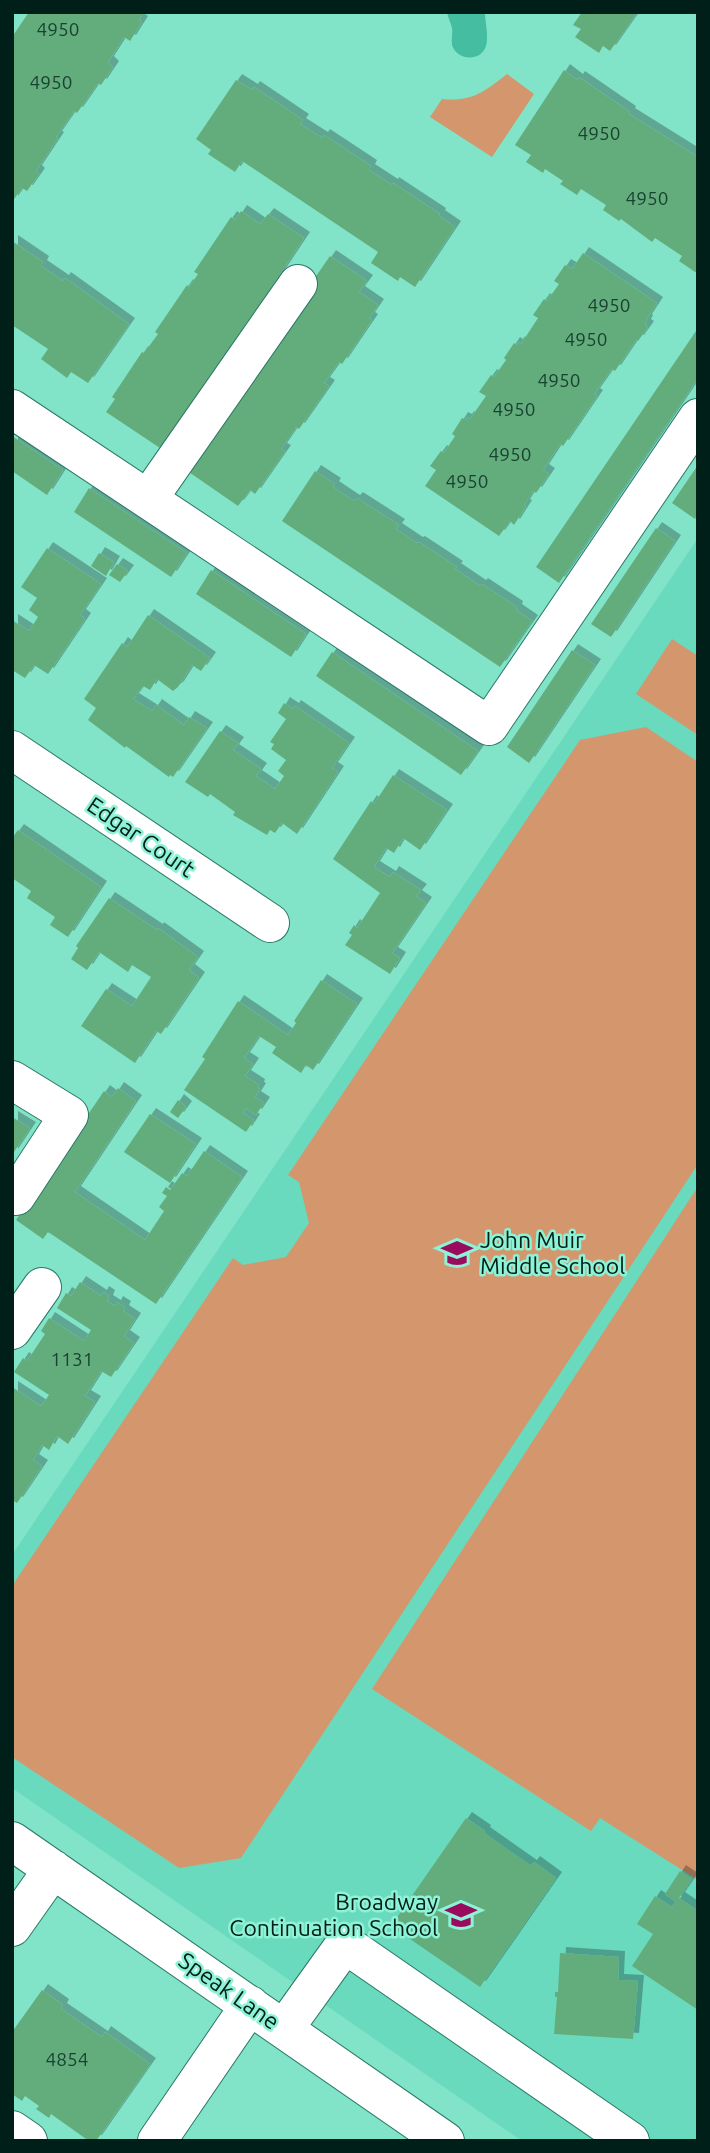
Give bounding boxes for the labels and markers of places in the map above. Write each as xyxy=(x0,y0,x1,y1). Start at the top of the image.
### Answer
place label: John Muir Middle School xyxy=(480,1227,625,1278)
school or university icon: John Muir Middle School xyxy=(440,1236,474,1270)
place label: Broadway Continuation School xyxy=(229,1889,438,1940)
school or university icon: Broadway Continuation School xyxy=(444,1898,478,1932)

